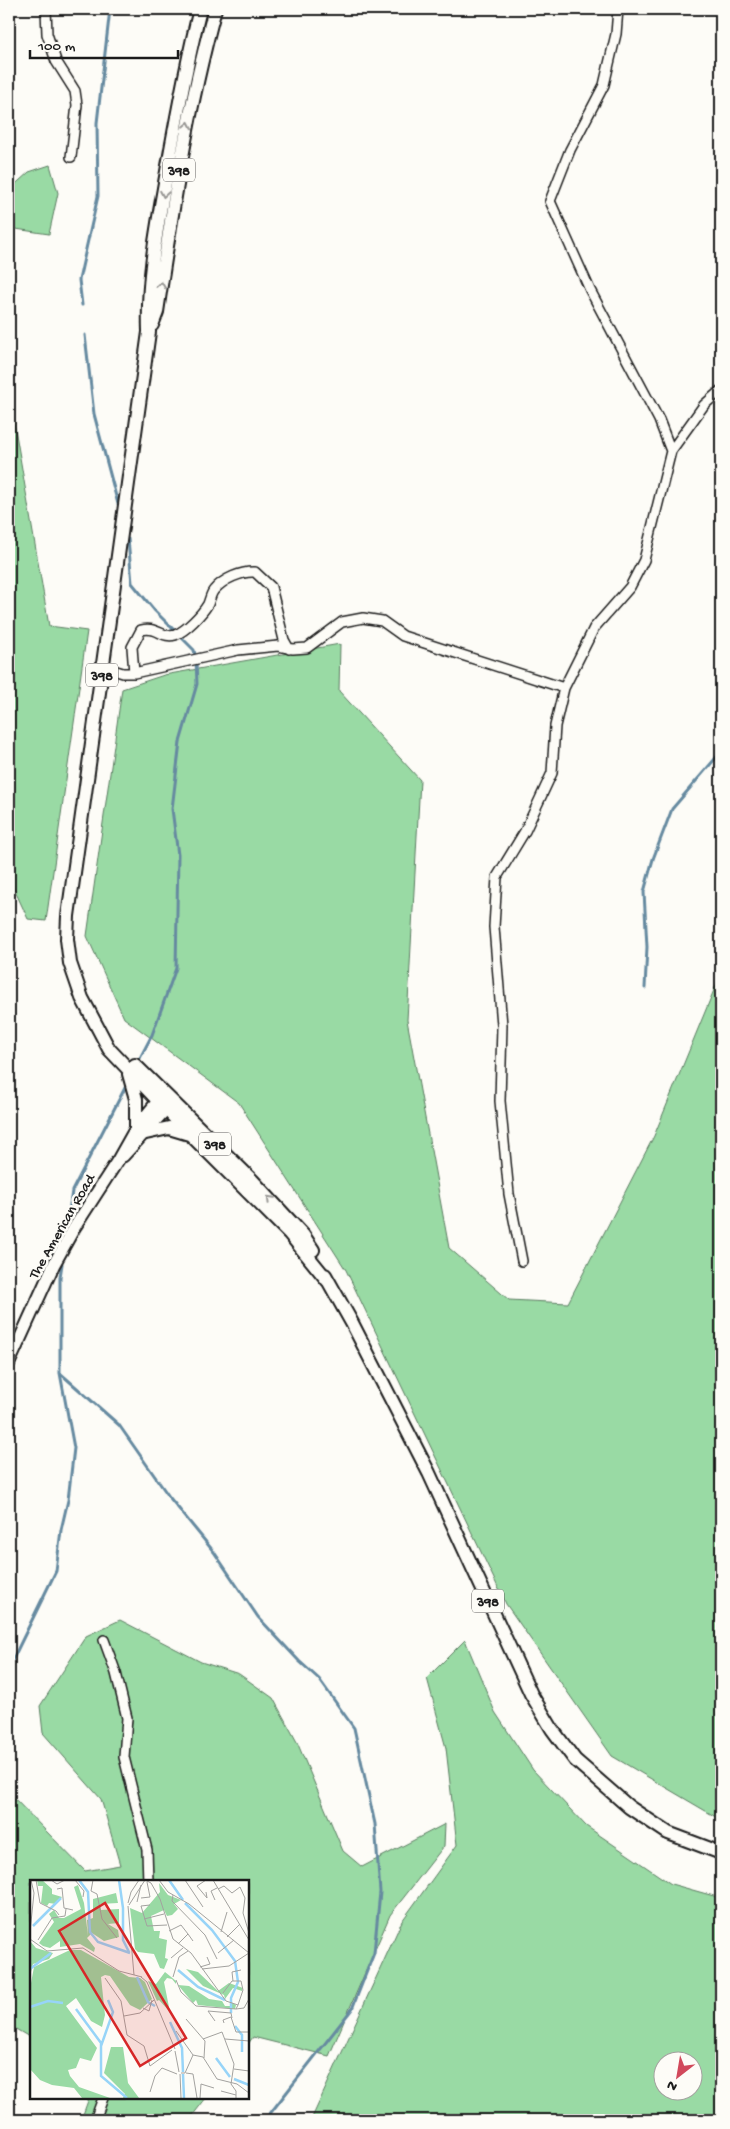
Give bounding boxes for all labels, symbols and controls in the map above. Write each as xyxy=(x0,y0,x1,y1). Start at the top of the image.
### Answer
scale bar xyxy=(30,28,178,60)
text: 100 m xyxy=(37,38,76,56)
one-way arrow xyxy=(182,120,193,129)
road number: 398 xyxy=(163,158,195,182)
one-way arrow xyxy=(159,189,169,198)
one-way arrow xyxy=(155,281,165,289)
road number: 398 xyxy=(86,664,118,686)
road number: 398 xyxy=(199,1132,231,1156)
street label: The American Road xyxy=(25,1170,101,1283)
one-way arrow xyxy=(267,1196,276,1205)
road number: 398 xyxy=(472,1590,504,1612)
inset map xyxy=(30,1880,249,2099)
north arrow xyxy=(652,2052,702,2102)
text: N xyxy=(664,2075,681,2095)

